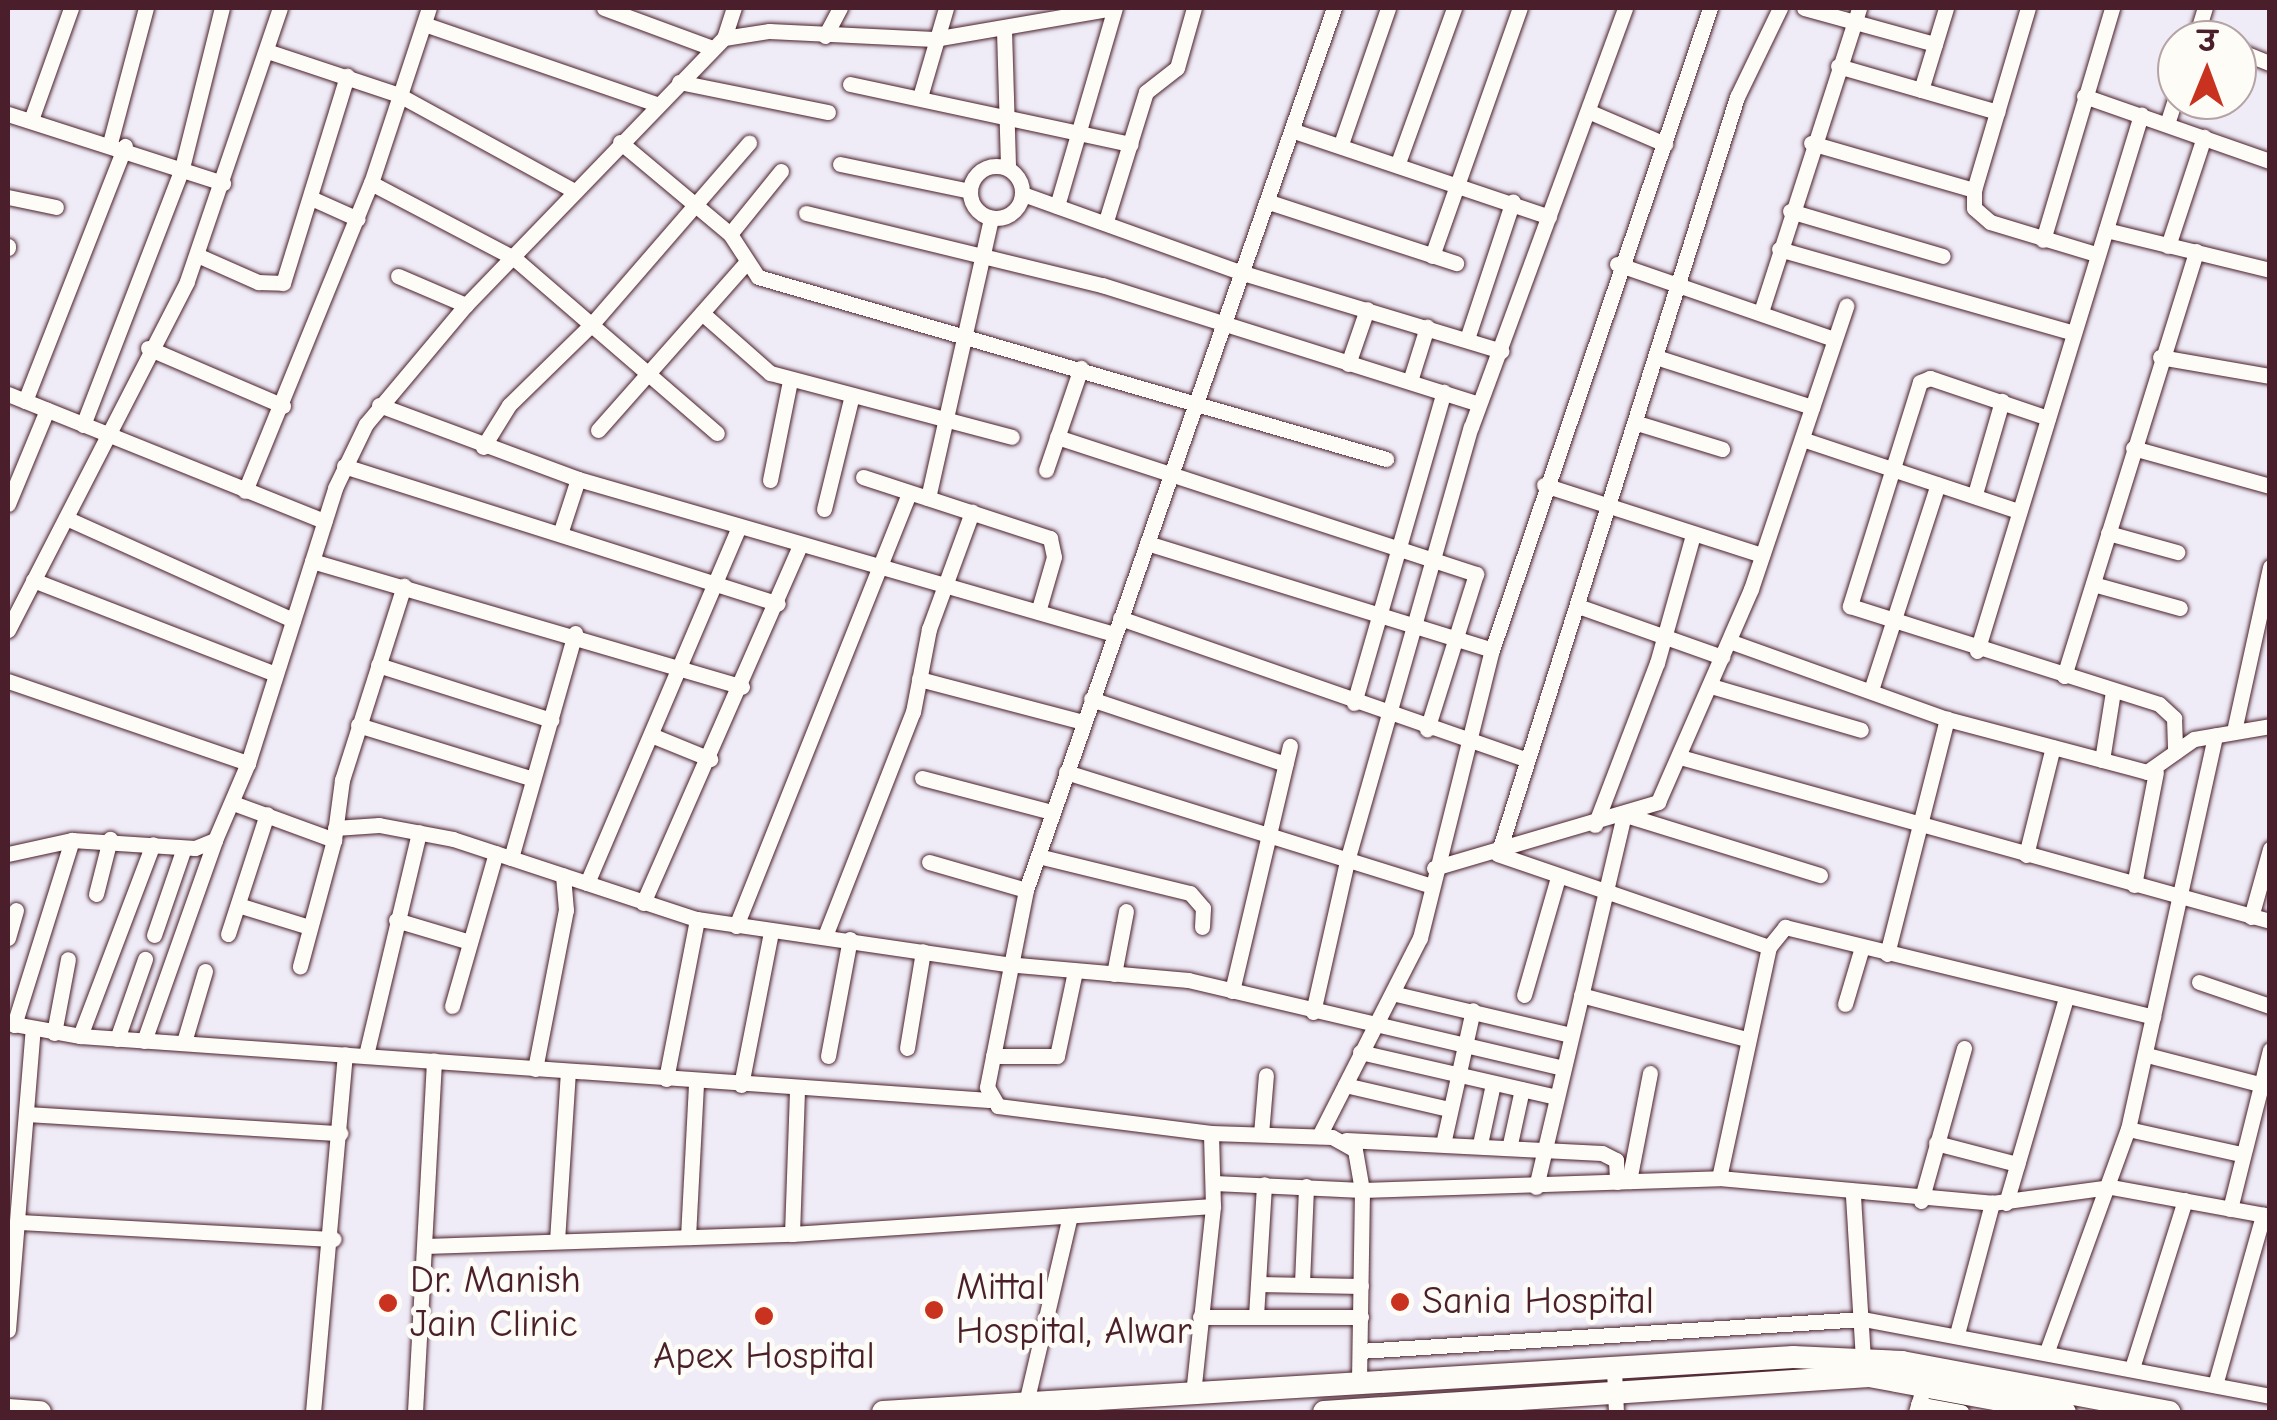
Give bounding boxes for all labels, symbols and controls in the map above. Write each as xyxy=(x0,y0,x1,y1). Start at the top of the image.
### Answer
north arrow xyxy=(2157,20,2257,120)
text: उ xyxy=(2198,26,2217,58)
place label: Dr. Manish Jain Clinic xyxy=(410,1258,581,1348)
place label: Mittal Hospital, Alwar xyxy=(956,1265,1192,1355)
place label: Sania Hospital xyxy=(1422,1279,1654,1325)
marker: Sania Hospital xyxy=(1387,1289,1413,1315)
marker: Dr. Manish Jain Clinic xyxy=(375,1290,401,1316)
marker: Mittal Hospital, Alwar xyxy=(921,1297,947,1323)
marker: Apex Hospital xyxy=(751,1303,777,1329)
place label: Apex Hospital xyxy=(653,1334,875,1380)

